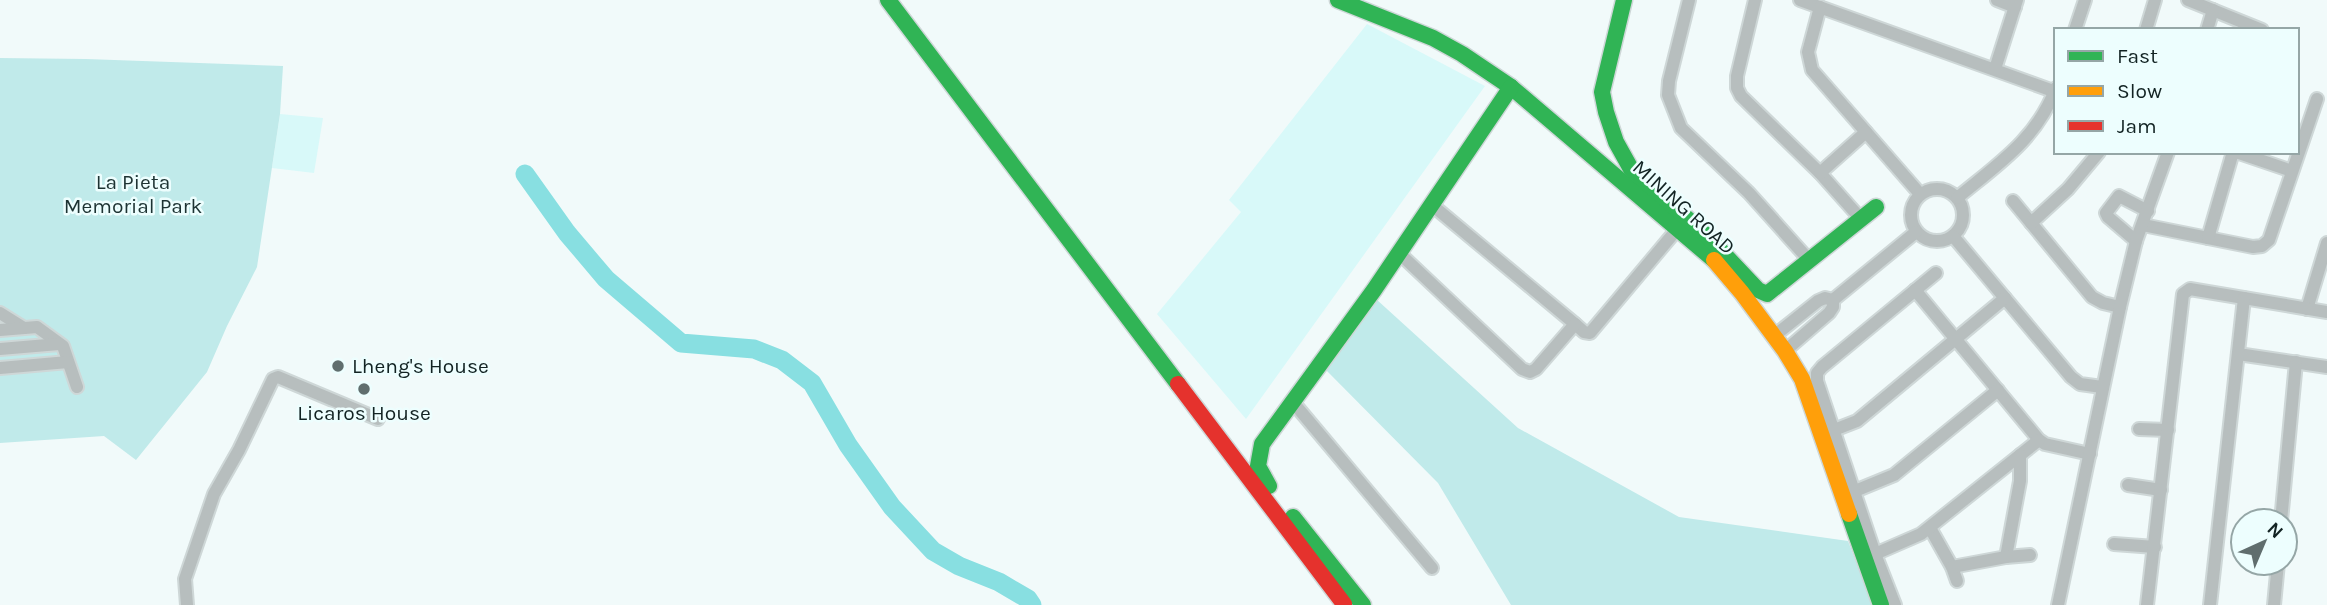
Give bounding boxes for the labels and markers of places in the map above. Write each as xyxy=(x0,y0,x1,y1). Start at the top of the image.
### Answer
place label: Lheng's House xyxy=(352,354,489,378)
marker: Lheng's House xyxy=(330,358,346,374)
marker: Licaros House xyxy=(356,381,372,397)
place label: Licaros House xyxy=(297,401,431,425)

